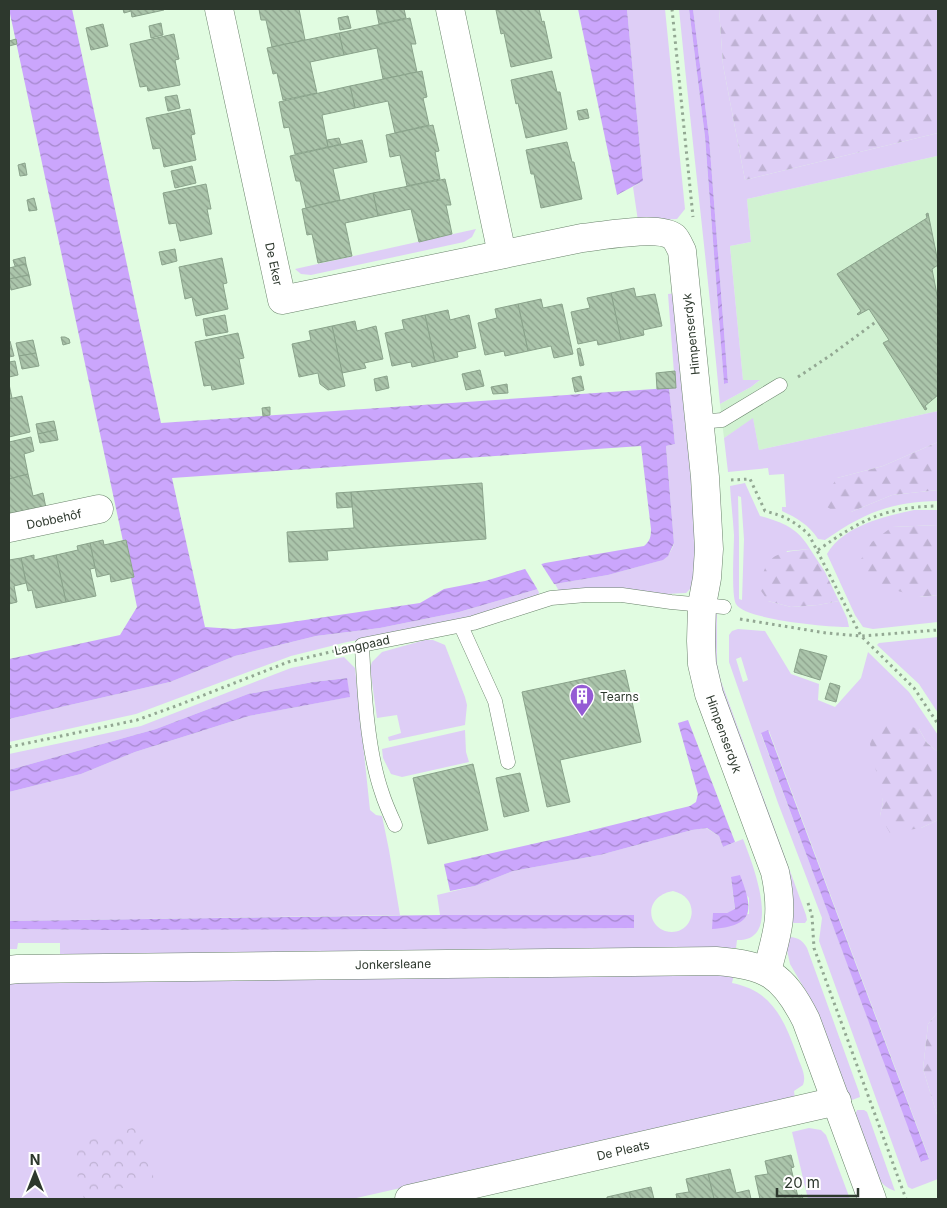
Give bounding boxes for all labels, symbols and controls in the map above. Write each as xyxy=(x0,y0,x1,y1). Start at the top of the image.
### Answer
street label: De Eker xyxy=(262,241,286,288)
street label: Himpenserdyk xyxy=(679,292,703,376)
street label: Dobbehôf xyxy=(25,506,84,532)
street label: Langpaad xyxy=(333,632,391,658)
building icon: Tearns xyxy=(569,683,595,717)
place label: Tearns xyxy=(600,689,639,704)
street label: Himpenserdyk xyxy=(703,693,745,776)
street label: Jonkersleane xyxy=(355,956,431,972)
street label: De Pleats xyxy=(595,1137,651,1163)
north arrow xyxy=(10,1148,60,1198)
text: N xyxy=(30,1151,40,1168)
scale bar xyxy=(777,1166,858,1198)
text: 20 m xyxy=(784,1173,820,1192)

